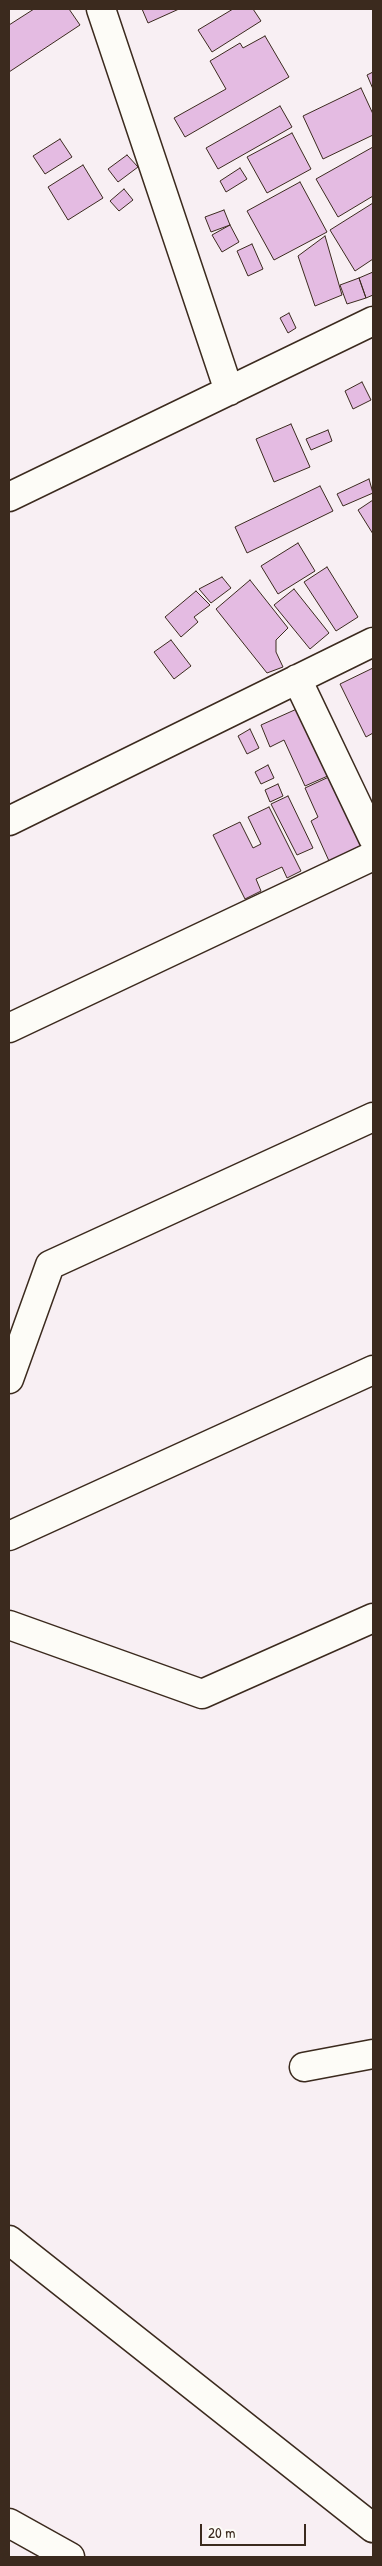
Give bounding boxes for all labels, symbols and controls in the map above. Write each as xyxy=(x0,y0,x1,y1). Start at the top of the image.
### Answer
scale bar xyxy=(202,2514,308,2546)
text: 20 m xyxy=(208,2522,235,2543)

